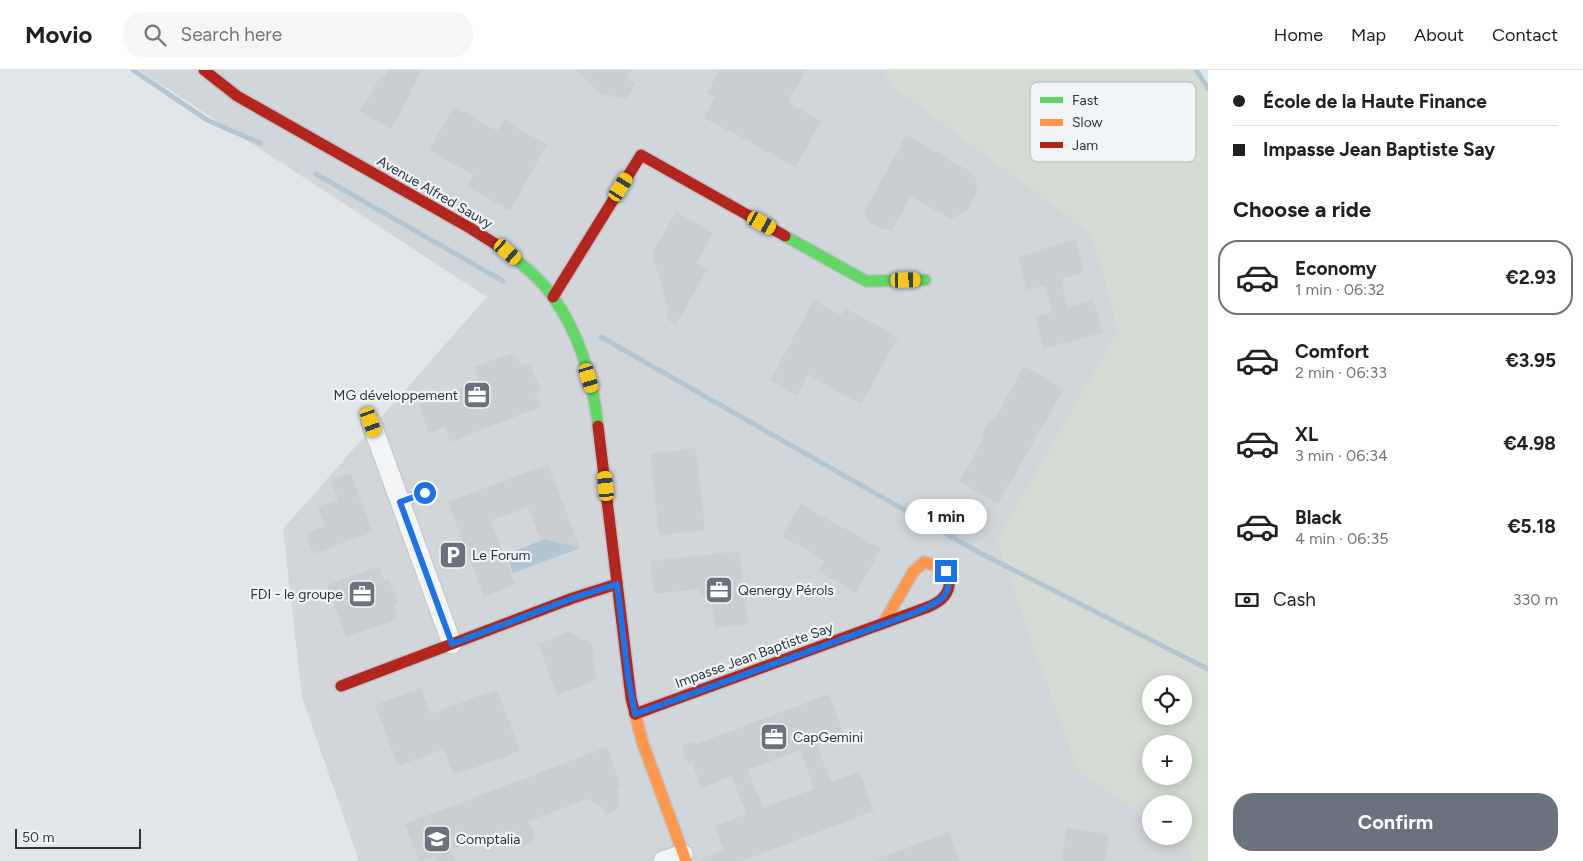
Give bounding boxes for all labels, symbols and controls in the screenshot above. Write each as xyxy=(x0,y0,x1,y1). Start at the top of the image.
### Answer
search box xyxy=(123,12,473,57)
text: Movio xyxy=(25,20,93,49)
icon: search xyxy=(141,21,169,49)
text: Search here xyxy=(181,23,282,46)
text: Home xyxy=(1274,24,1323,46)
text: Map xyxy=(1351,24,1386,46)
text: About xyxy=(1414,24,1464,46)
text: Contact xyxy=(1492,24,1558,46)
legend xyxy=(1030,82,1196,162)
text: École de la Haute Finance xyxy=(1263,90,1487,113)
text: Fast xyxy=(1072,92,1098,109)
text: Slow xyxy=(1072,114,1103,131)
text: Jam xyxy=(1072,137,1098,154)
text: Impasse Jean Baptiste Say xyxy=(1263,138,1495,161)
street label: Avenue Alfred Sauvy xyxy=(374,152,496,233)
car xyxy=(606,170,635,204)
text: Choose a ride xyxy=(1233,196,1371,223)
car xyxy=(745,209,778,237)
car xyxy=(491,236,524,268)
icon: car xyxy=(1235,255,1280,300)
text: Economy xyxy=(1295,257,1377,280)
text: €2.93 xyxy=(1505,266,1556,289)
car xyxy=(890,272,921,288)
text: 1 min · 06:32 xyxy=(1295,280,1385,299)
icon: car xyxy=(1235,338,1280,383)
text: Comfort xyxy=(1295,340,1370,363)
text: €3.95 xyxy=(1505,349,1556,372)
car xyxy=(577,361,600,395)
text: 2 min · 06:33 xyxy=(1295,363,1387,382)
office icon: MG développement xyxy=(462,380,492,410)
place label: MG développement xyxy=(334,387,458,404)
car xyxy=(358,405,383,439)
icon: car xyxy=(1235,421,1280,466)
text: XL xyxy=(1295,423,1318,446)
text: €4.98 xyxy=(1503,432,1556,455)
text: 3 min · 06:34 xyxy=(1295,446,1388,465)
car xyxy=(596,470,615,502)
route start xyxy=(414,482,436,504)
callout: 1 min xyxy=(905,498,987,534)
icon: car xyxy=(1235,504,1280,549)
text: Black xyxy=(1295,506,1342,529)
text: 1 min xyxy=(927,507,965,526)
text: €5.18 xyxy=(1507,515,1556,538)
text: 4 min · 06:35 xyxy=(1295,529,1388,548)
parking icon: Le Forum xyxy=(438,540,468,570)
place label: Le Forum xyxy=(472,547,531,564)
route end xyxy=(935,560,957,582)
office icon: Qenergy Pérols xyxy=(704,575,734,605)
office icon: FDI - le groupe xyxy=(347,579,377,609)
place label: Qenergy Pérols xyxy=(738,582,834,599)
place label: FDI - le groupe xyxy=(250,586,343,603)
icon: cash xyxy=(1233,586,1261,614)
text: Cash xyxy=(1273,588,1316,611)
text: 330 m xyxy=(1513,590,1558,609)
street label: Impasse Jean Baptiste Say xyxy=(673,619,836,692)
map controls xyxy=(1142,675,1192,845)
button: locate xyxy=(1142,675,1192,725)
office icon: CapGemini xyxy=(759,722,789,752)
place label: CapGemini xyxy=(793,729,863,746)
button: + xyxy=(1142,735,1192,785)
button: Confirm xyxy=(1233,793,1558,851)
button: − xyxy=(1142,795,1192,845)
school or university icon: Comptalia xyxy=(422,824,452,854)
scale bar xyxy=(15,826,141,849)
text: 50 m xyxy=(22,829,54,846)
place label: Comptalia xyxy=(456,831,520,848)

